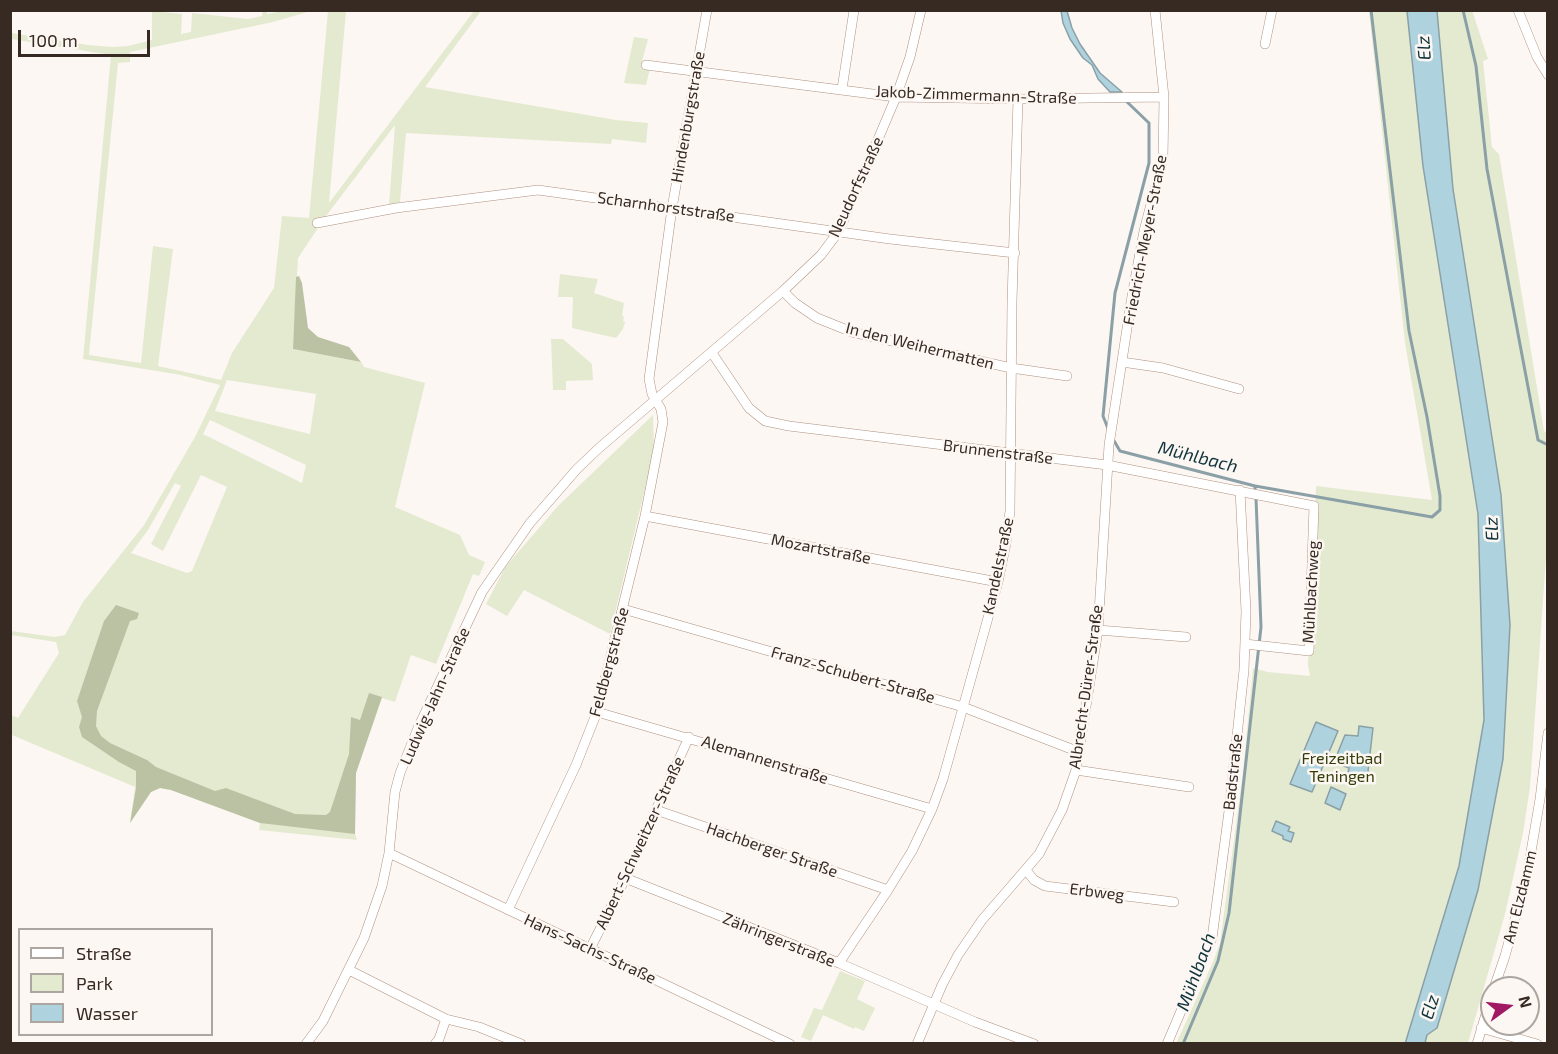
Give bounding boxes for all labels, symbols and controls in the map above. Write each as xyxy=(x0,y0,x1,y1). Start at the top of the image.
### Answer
scale bar xyxy=(21,18,153,56)
text: 100 m xyxy=(29,29,78,51)
water label: Elz xyxy=(1412,35,1436,61)
street label: Hindenburgstraße xyxy=(667,50,709,184)
street label: Jakob-Zimmermann-Straße xyxy=(875,82,1077,108)
street label: Neudorfstraße xyxy=(824,134,888,240)
street label: Friedrich-Meyer-Straße xyxy=(1119,153,1171,327)
street label: Scharnhorststraße xyxy=(596,188,736,226)
street label: In den Weihermatten xyxy=(844,318,996,374)
street label: Brunnenstraße xyxy=(942,436,1054,468)
water label: Mühlbach xyxy=(1156,437,1240,477)
street label: Kandelstraße xyxy=(978,516,1018,616)
water label: Elz xyxy=(1481,516,1503,542)
street label: Mozartstraße xyxy=(769,530,873,568)
street label: Mühlbachweg xyxy=(1299,540,1323,644)
street label: Albrecht-Dürer-Straße xyxy=(1065,604,1107,770)
street label: Feldbergstraße xyxy=(585,605,633,719)
street label: Ludwig-Jahn-Straße xyxy=(396,624,474,768)
street label: Franz-Schubert-Straße xyxy=(769,642,937,708)
street label: Alemannenstraße xyxy=(699,732,831,788)
street label: Badstraße xyxy=(1219,733,1247,811)
park label: Freizeitbad Teningen xyxy=(1302,749,1382,787)
street label: Albert-Schweitzer-Straße xyxy=(591,753,689,933)
street label: Hachberger Straße xyxy=(704,819,840,881)
street label: Am Elzdamm xyxy=(1499,848,1541,946)
street label: Erbweg xyxy=(1068,879,1126,905)
street label: Zähringerstraße xyxy=(720,909,838,971)
street label: Hans-Sachs-Straße xyxy=(521,910,659,988)
legend xyxy=(18,928,213,1036)
water label: Mühlbach xyxy=(1172,930,1220,1014)
text: Straße xyxy=(76,942,132,964)
text: Park xyxy=(76,972,113,994)
north arrow xyxy=(1480,976,1540,1036)
water label: Elz xyxy=(1416,992,1444,1022)
text: N xyxy=(1515,994,1537,1010)
text: Wasser xyxy=(76,1002,138,1024)

